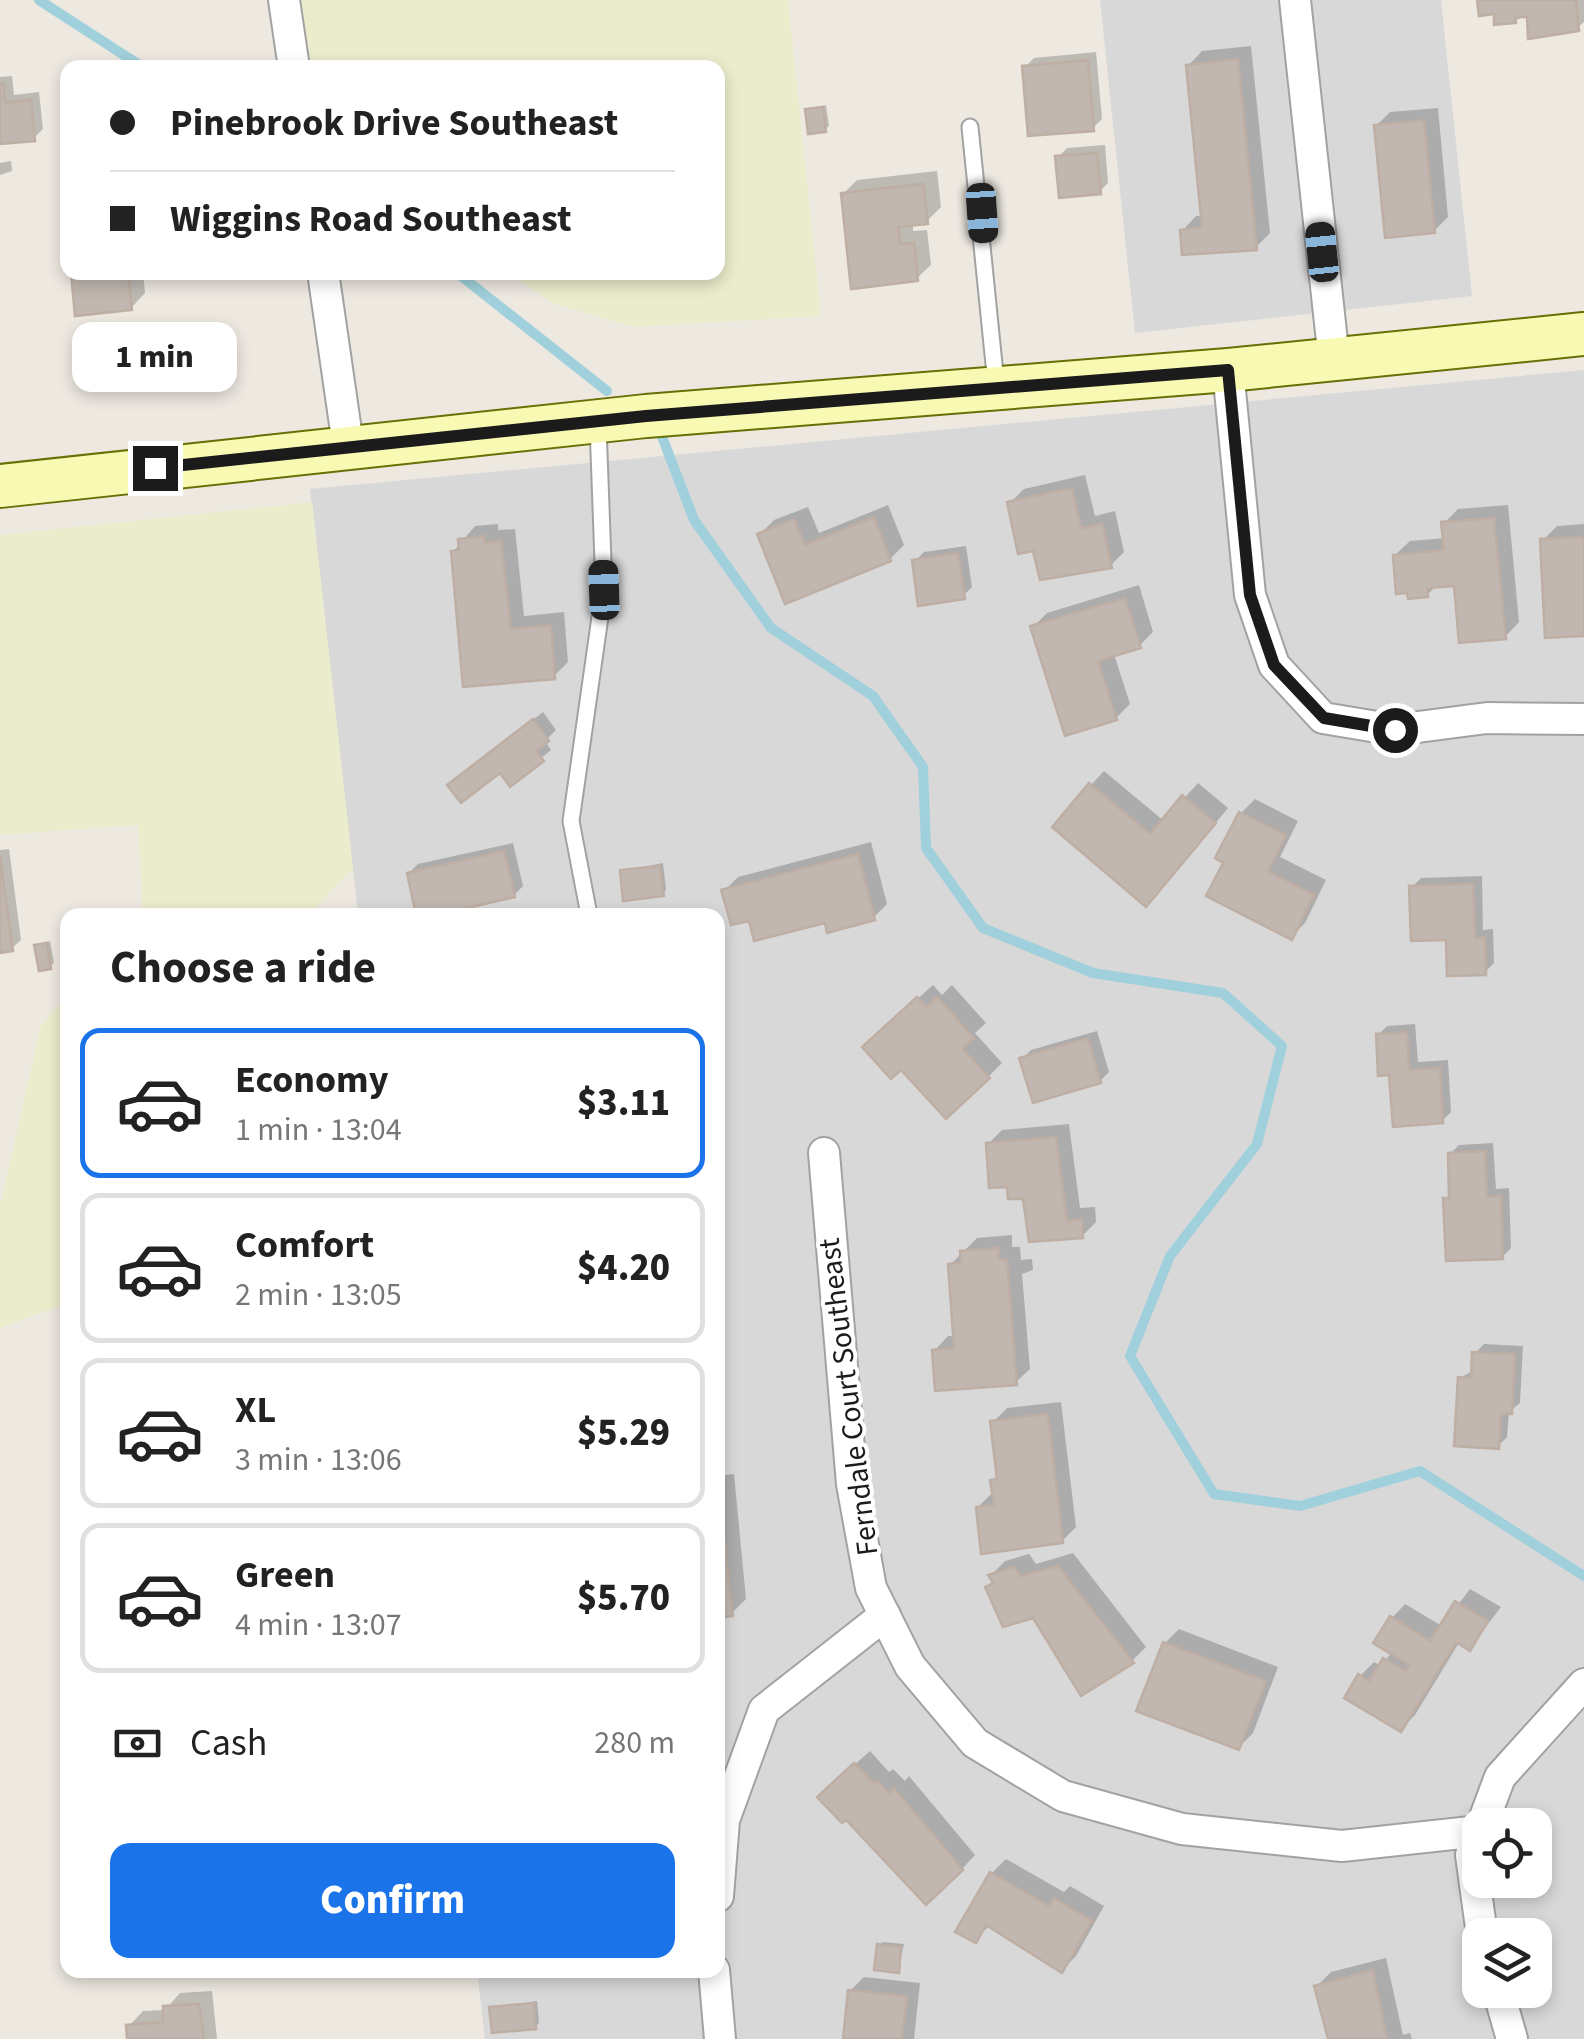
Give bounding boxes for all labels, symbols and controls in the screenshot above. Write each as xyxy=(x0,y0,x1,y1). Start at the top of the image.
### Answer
text: Pinebrook Drive Southeast xyxy=(170,96,618,150)
car xyxy=(965,182,999,244)
text: Wiggins Road Southeast xyxy=(170,192,572,246)
car xyxy=(1304,221,1340,283)
callout: 1 min xyxy=(72,323,238,393)
text: 1 min xyxy=(115,334,194,380)
route end xyxy=(133,446,178,491)
car xyxy=(588,559,620,621)
route start xyxy=(1373,708,1418,753)
text: Choose a ride xyxy=(110,936,376,1000)
text: Economy xyxy=(235,1053,388,1107)
icon: car xyxy=(115,1058,205,1148)
text: $3.11 xyxy=(577,1076,670,1130)
text: 1 min · 13:04 xyxy=(235,1107,402,1153)
text: Comfort xyxy=(235,1218,374,1272)
icon: car xyxy=(115,1223,205,1313)
street label: Ferndale Court Southeast xyxy=(808,1236,889,1558)
text: $4.20 xyxy=(577,1241,670,1295)
text: 2 min · 13:05 xyxy=(235,1272,402,1318)
text: XL xyxy=(235,1383,276,1437)
icon: car xyxy=(115,1388,205,1478)
text: $5.29 xyxy=(577,1406,670,1460)
text: 3 min · 13:06 xyxy=(235,1437,402,1483)
text: Green xyxy=(235,1548,335,1602)
icon: car xyxy=(115,1553,205,1643)
text: $5.70 xyxy=(577,1571,670,1625)
text: 4 min · 13:07 xyxy=(235,1602,402,1648)
icon: cash xyxy=(110,1716,165,1771)
text: Cash xyxy=(190,1716,267,1770)
text: 280 m xyxy=(594,1720,675,1766)
map controls xyxy=(1462,1808,1552,2008)
button: locate xyxy=(1462,1808,1552,1898)
button: Confirm xyxy=(110,1843,675,1958)
button: layers xyxy=(1462,1918,1552,2008)

